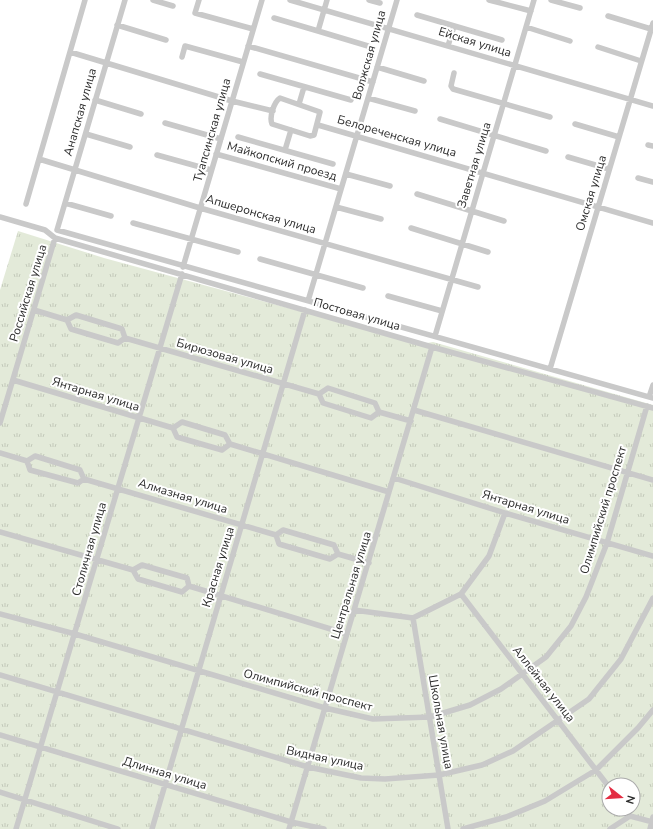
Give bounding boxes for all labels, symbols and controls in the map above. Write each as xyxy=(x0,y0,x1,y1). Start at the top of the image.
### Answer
street label: Волжская улица xyxy=(349,8,389,102)
street label: Ейская улица xyxy=(437,23,513,61)
street label: Анапская улица xyxy=(60,66,100,158)
street label: Туапсинская улица xyxy=(190,76,234,184)
street label: Белореченская улица xyxy=(335,111,459,161)
street label: Заветная улица xyxy=(453,120,495,210)
street label: Майкопский проезд xyxy=(225,138,339,184)
street label: Омская улица xyxy=(572,153,610,233)
street label: Апшеронская улица xyxy=(204,191,318,237)
street label: Российская улица xyxy=(6,242,50,344)
street label: Постовая улица xyxy=(312,294,402,334)
street label: Бирюзовая улица xyxy=(175,335,275,377)
street label: Янтарная улица xyxy=(50,373,142,415)
street label: Олимпийский проспект xyxy=(576,444,630,576)
street label: Алмазная улица xyxy=(136,475,230,517)
street label: Янтарная улица xyxy=(480,486,572,528)
street label: Столичная улица xyxy=(68,500,110,598)
street label: Красная улица xyxy=(198,525,238,609)
street label: Центральная улица xyxy=(327,529,375,641)
street label: Аллейная улица xyxy=(509,643,579,725)
street label: Олимпийский проспект xyxy=(242,665,375,715)
street label: Школьная улица xyxy=(425,674,457,770)
street label: Видная улица xyxy=(285,742,365,774)
street label: Длинная улица xyxy=(121,753,209,793)
north arrow xyxy=(601,777,641,817)
text: N xyxy=(622,794,638,806)

